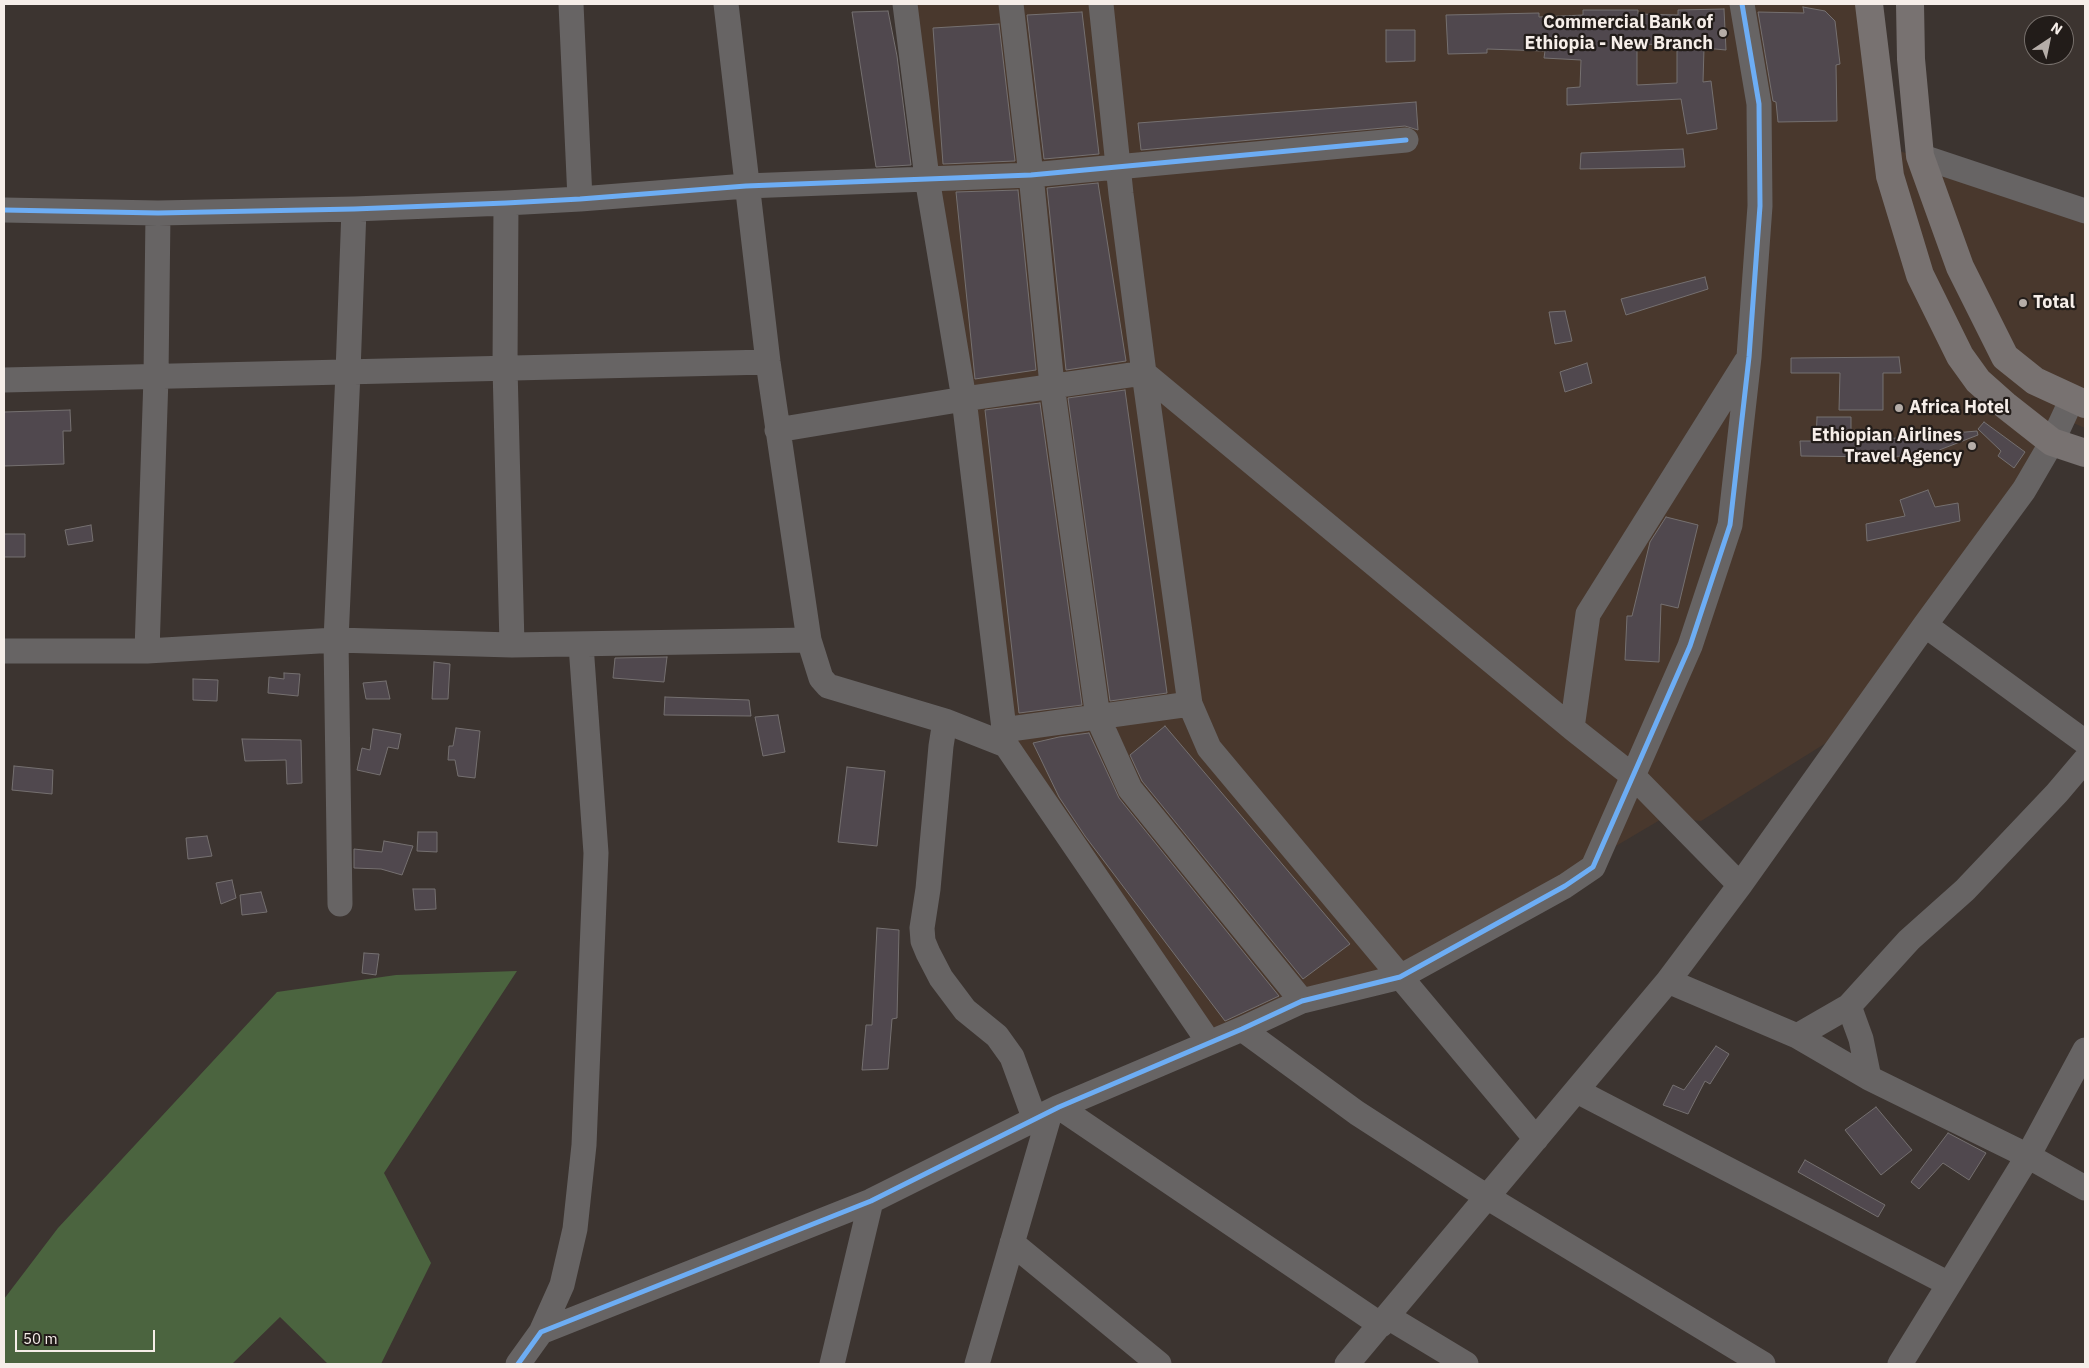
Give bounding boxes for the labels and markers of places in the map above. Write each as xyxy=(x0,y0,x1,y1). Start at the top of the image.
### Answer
place label: Commercial Bank of Ethiopia - New Branch xyxy=(1525,12,1713,54)
marker: Commercial Bank of Ethiopia - New Branch xyxy=(1717,27,1729,39)
place label: Total xyxy=(2033,292,2075,314)
marker: Total xyxy=(2017,297,2029,309)
place label: Africa Hotel xyxy=(1909,397,2010,419)
marker: Africa Hotel xyxy=(1893,402,1905,414)
place label: Ethiopian Airlines Travel Agency xyxy=(1812,425,1962,468)
marker: Ethiopian Airlines Travel Agency xyxy=(1966,440,1978,452)

